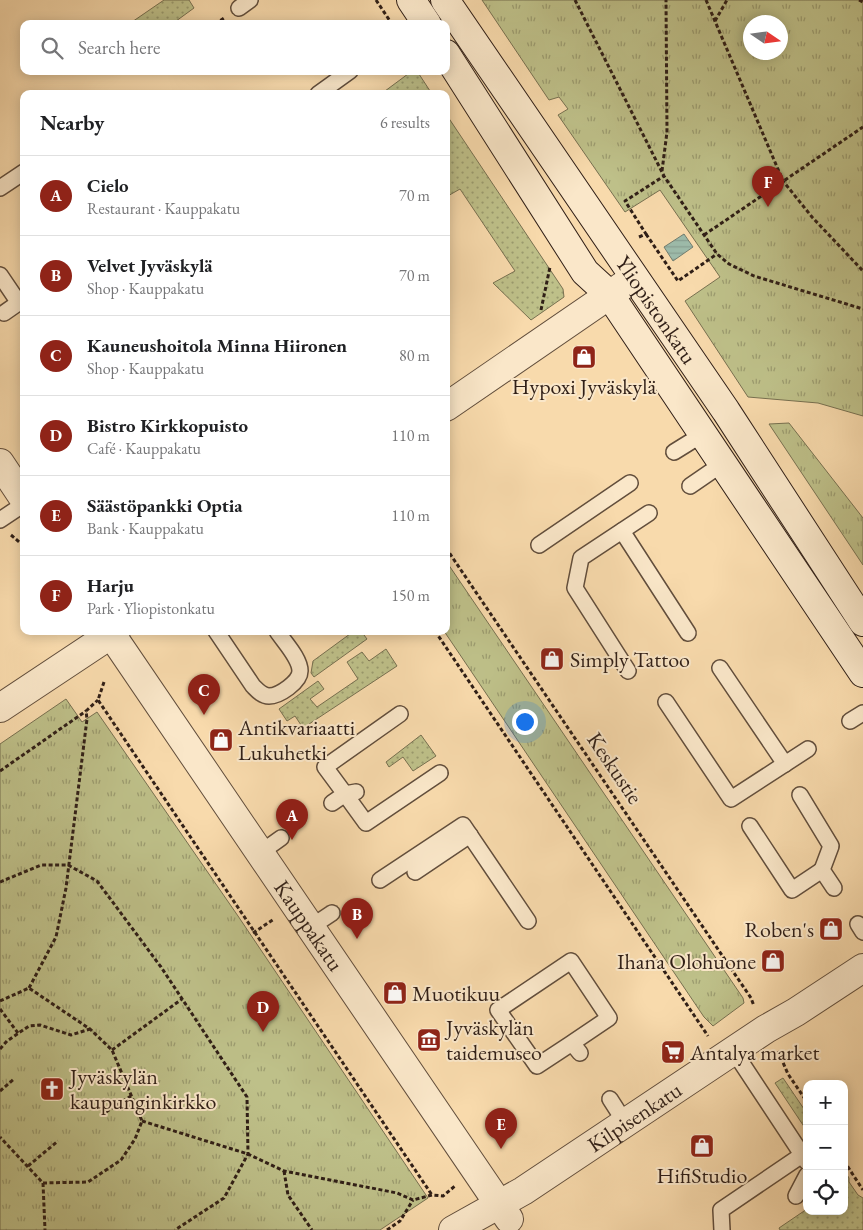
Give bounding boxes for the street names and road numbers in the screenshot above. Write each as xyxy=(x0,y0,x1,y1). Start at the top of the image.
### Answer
street label: Yliopistonkatu xyxy=(609,250,704,370)
street label: Keskustie xyxy=(580,726,650,810)
street label: Kauppakatu xyxy=(268,874,351,977)
street label: Kilpisenkatu xyxy=(582,1075,687,1159)

